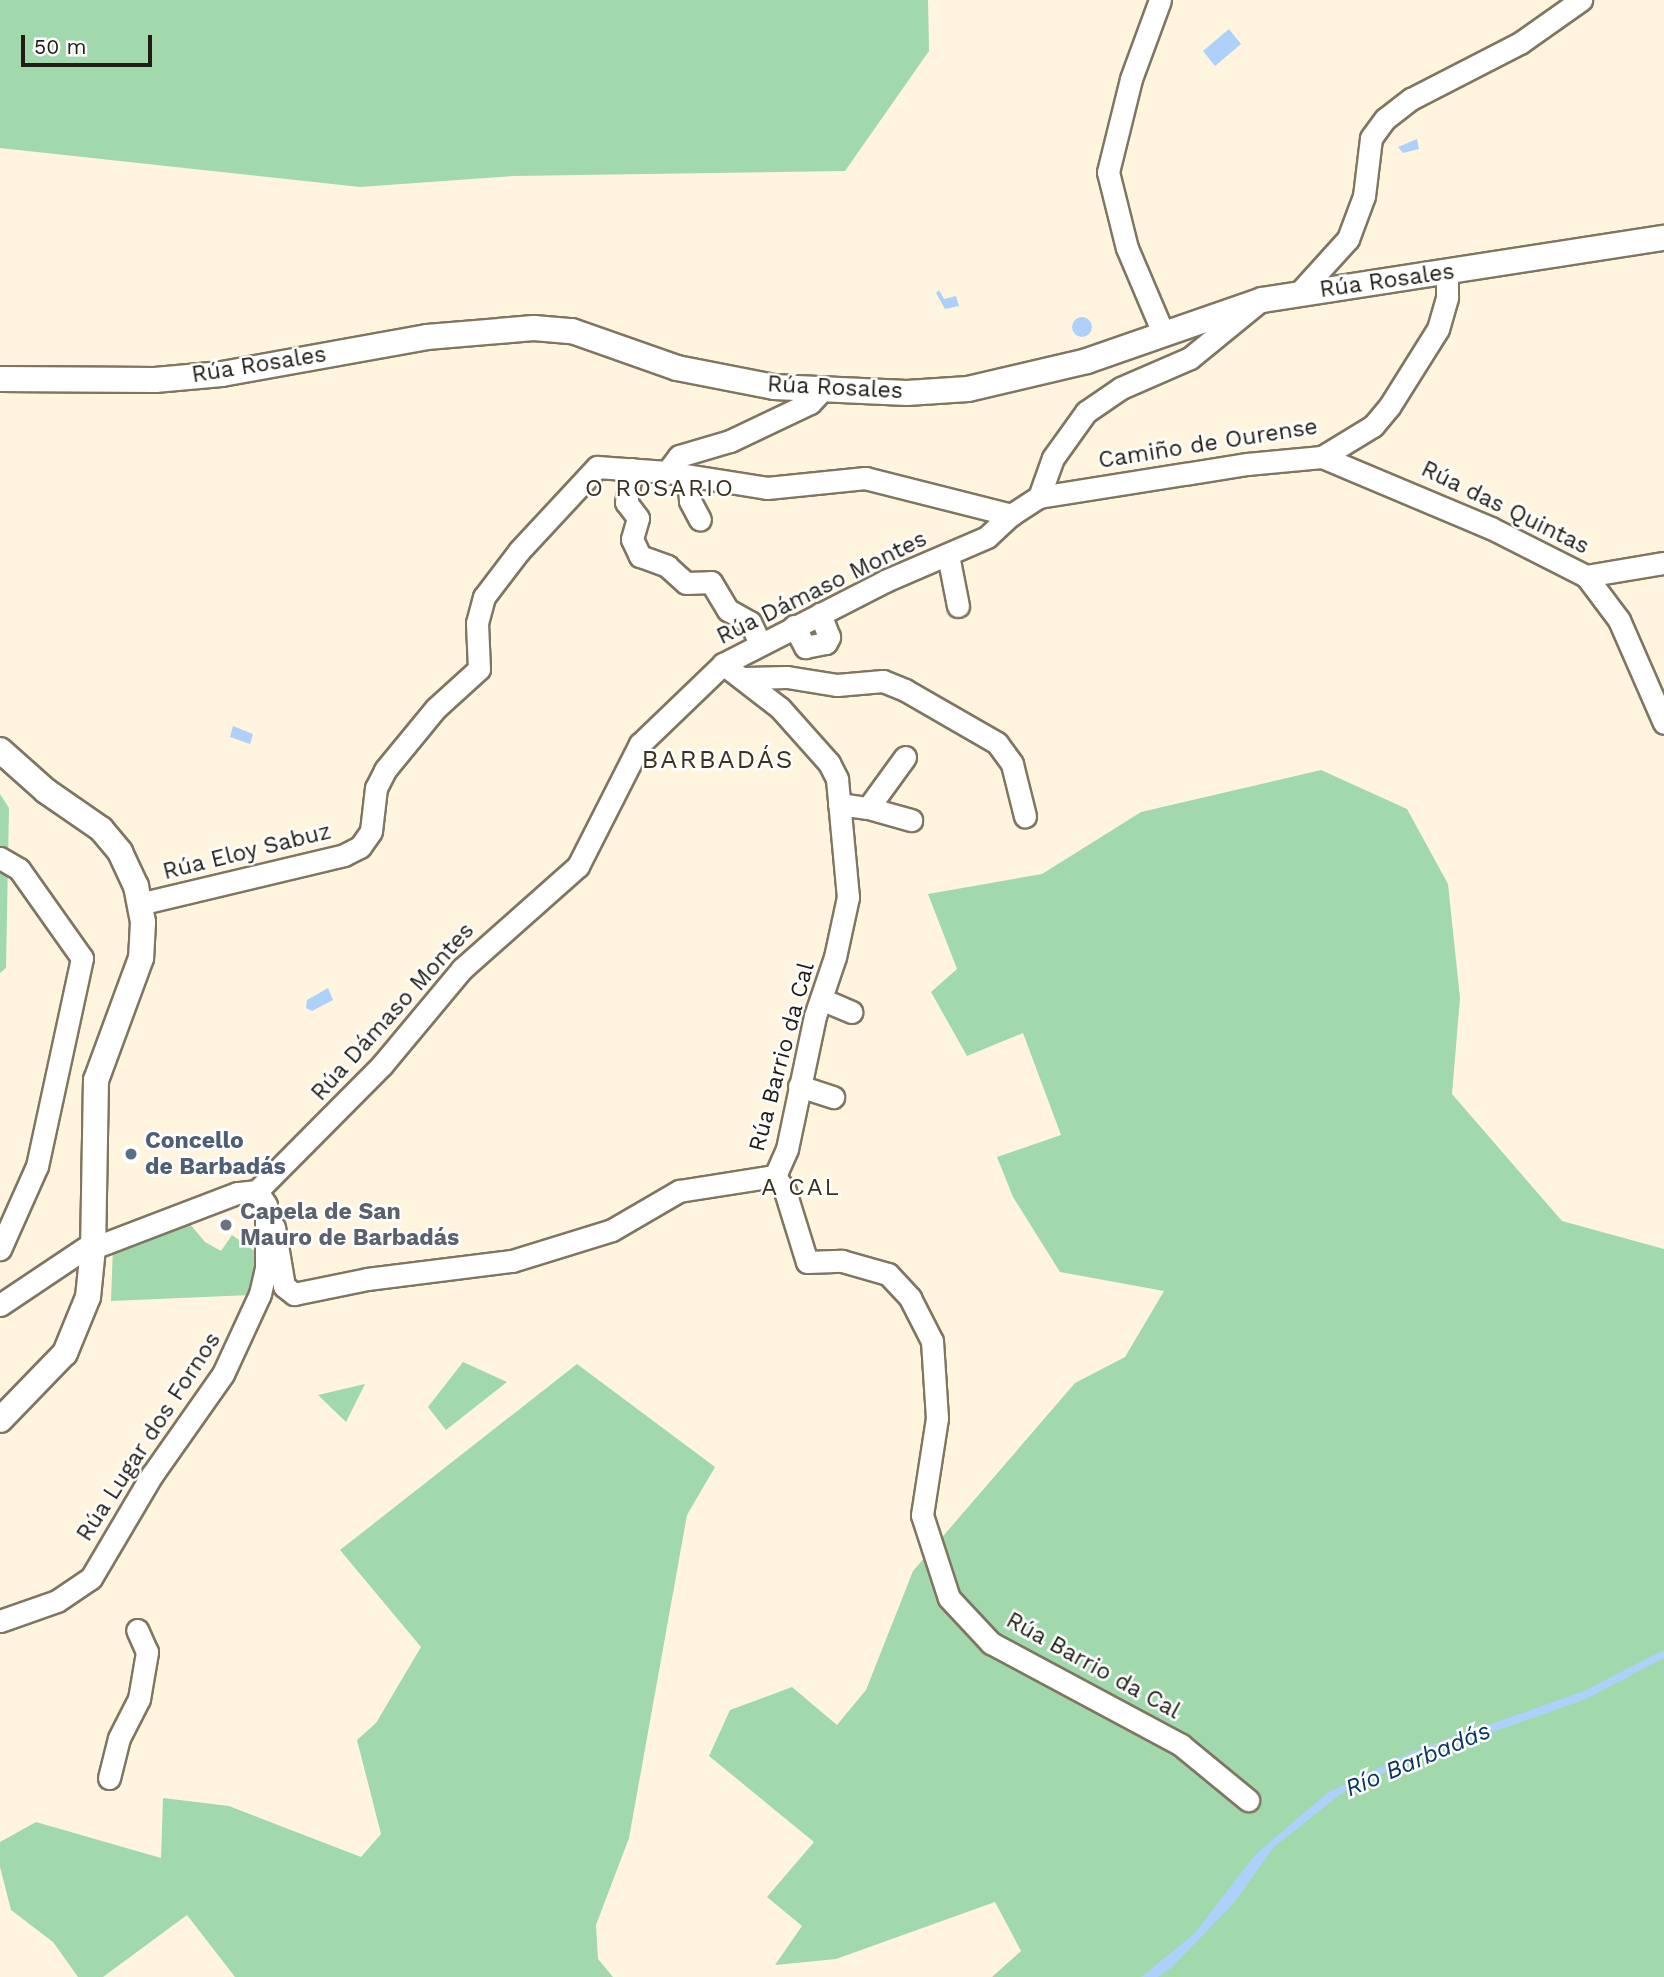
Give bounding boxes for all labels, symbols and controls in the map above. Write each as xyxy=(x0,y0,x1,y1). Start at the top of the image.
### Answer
scale bar xyxy=(24,21,156,65)
text: 50 m xyxy=(34,34,86,59)
street label: Rúa Rosales xyxy=(1318,258,1456,304)
street label: Rúa Rosales xyxy=(189,341,329,389)
street label: Rúa Rosales xyxy=(766,371,904,405)
street label: Camiño de Ourense xyxy=(1096,413,1320,475)
street label: Rúa das Quintas xyxy=(1416,455,1594,561)
district label: O ROSARIO xyxy=(586,475,734,503)
street label: Rúa Dámaso Montes xyxy=(712,525,932,651)
district label: BARBADÁS xyxy=(643,744,793,776)
street label: Rúa Eloy Sabuz xyxy=(160,818,334,886)
street label: Rúa Dámaso Montes xyxy=(306,917,480,1107)
street label: Rúa Barrio da Cal xyxy=(743,959,821,1155)
place label: Concello de Barbadás xyxy=(145,1127,286,1181)
marker: Concello de Barbadás xyxy=(123,1146,139,1162)
district label: A CAL xyxy=(761,1174,841,1202)
place label: Capela de San Mauro de Barbadás xyxy=(240,1198,459,1252)
marker: Capela de San Mauro de Barbadás xyxy=(218,1217,234,1233)
street label: Rúa Lugar dos Fornos xyxy=(71,1327,227,1547)
street label: Rúa Barrio da Cal xyxy=(1001,1606,1185,1726)
water label: Río Barbadás xyxy=(1341,1717,1495,1803)

